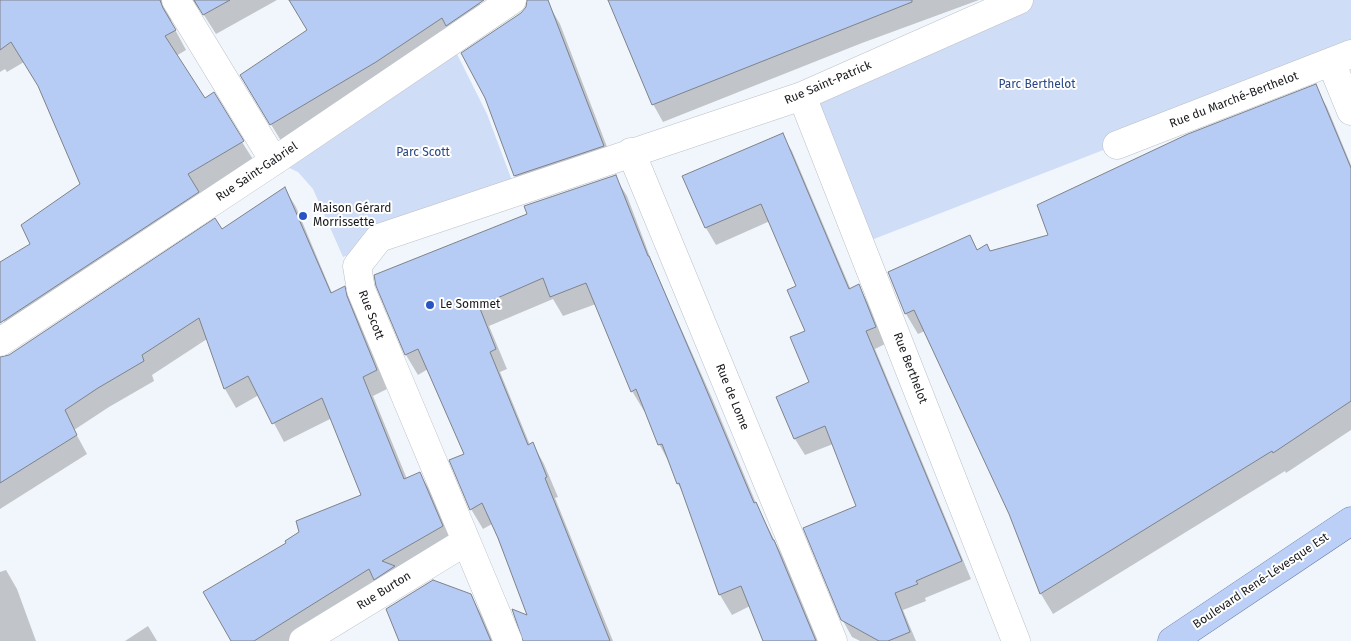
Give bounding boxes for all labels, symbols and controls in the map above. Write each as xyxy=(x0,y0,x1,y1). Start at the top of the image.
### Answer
street label: Rue Saint-Patrick xyxy=(782,58,874,108)
street label: Rue du Marché-Berthelot xyxy=(1168,69,1300,131)
park label: Parc Berthelot xyxy=(998,78,1076,92)
street label: Rue Saint-Gabriel xyxy=(213,139,301,205)
park label: Parc Scott xyxy=(396,146,450,160)
place label: Maison Gérard Morrissette xyxy=(313,202,391,230)
marker: Maison Gérard Morrissette xyxy=(297,210,309,222)
street label: Rue Scott xyxy=(355,288,387,342)
place label: Le Sommet xyxy=(440,298,500,312)
marker: Le Sommet xyxy=(424,299,436,311)
street label: Rue Berthelot xyxy=(890,330,930,406)
street label: Rue de Lome xyxy=(712,362,752,432)
street label: Boulevard René-Lévesque Est xyxy=(1190,530,1332,632)
street label: Rue Burton xyxy=(354,569,414,613)

